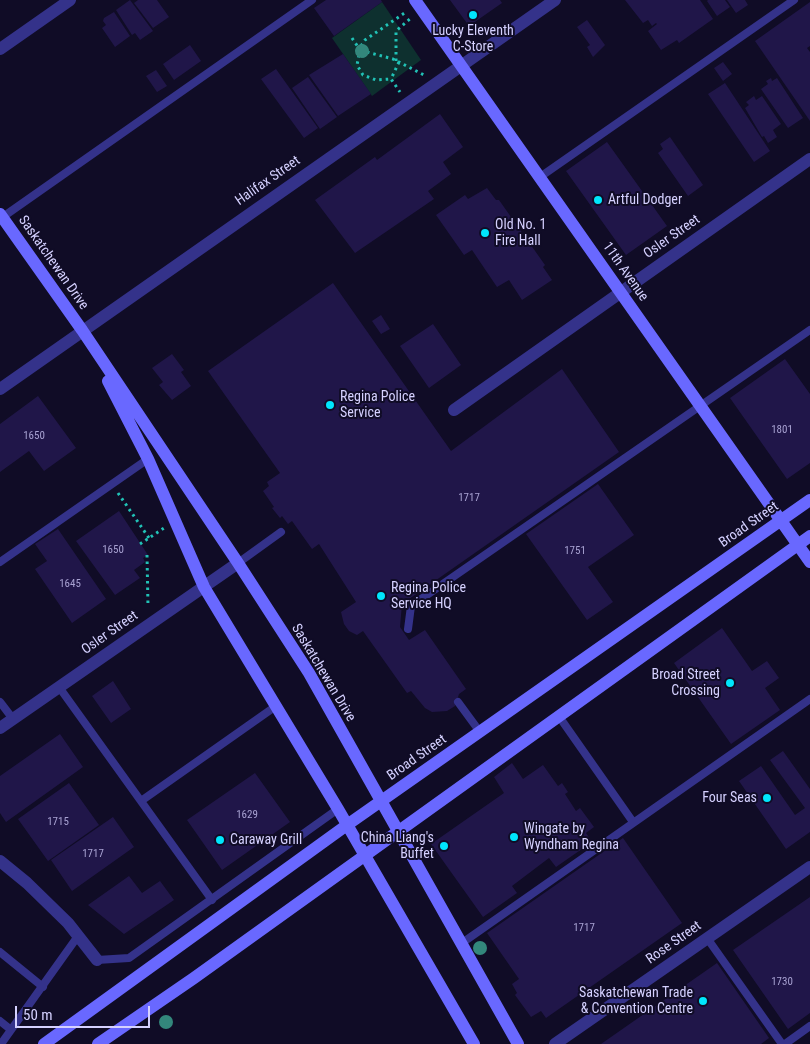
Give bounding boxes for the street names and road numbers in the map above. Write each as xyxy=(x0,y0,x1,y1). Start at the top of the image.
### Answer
street label: Halifax Street xyxy=(232,153,304,209)
street label: Osler Street xyxy=(641,212,703,262)
street label: Saskatchewan Drive xyxy=(14,213,92,313)
street label: 11th Avenue xyxy=(599,239,651,305)
street label: Broad Street xyxy=(716,498,782,552)
street label: Osler Street xyxy=(79,608,141,658)
street label: Saskatchewan Drive xyxy=(287,621,359,725)
street label: Broad Street xyxy=(384,731,450,785)
street label: Rose Street xyxy=(643,918,705,968)

